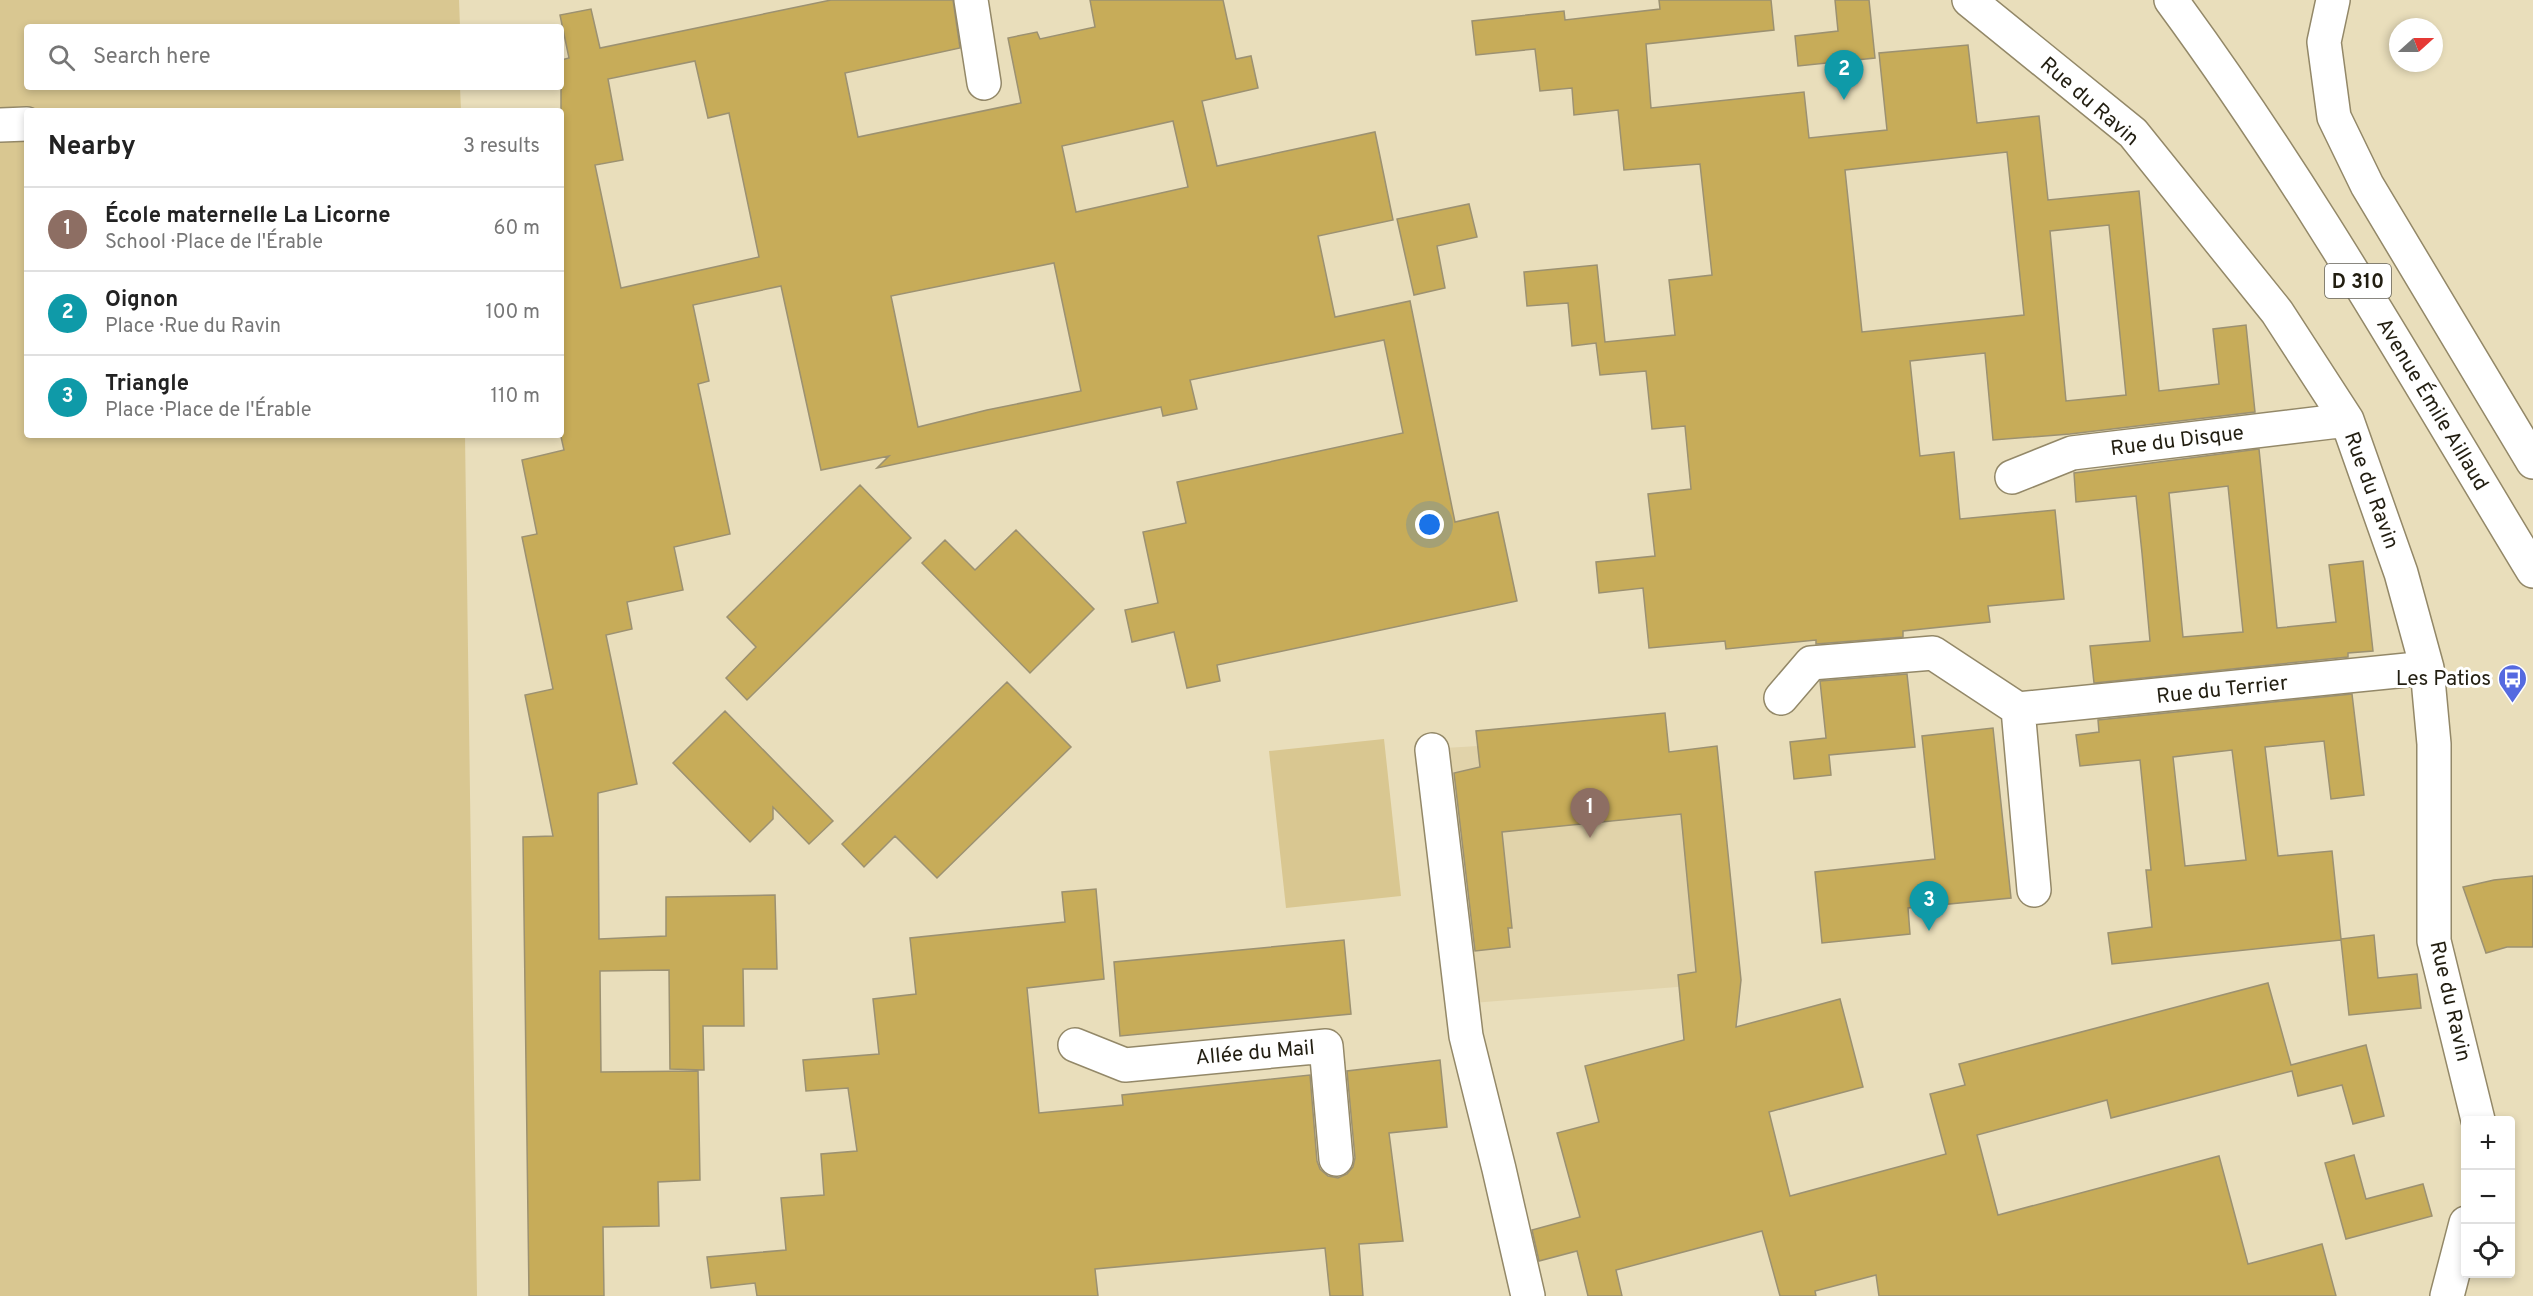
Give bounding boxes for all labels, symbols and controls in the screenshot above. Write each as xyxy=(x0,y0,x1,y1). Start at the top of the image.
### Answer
north arrow xyxy=(2389,18,2443,72)
search box xyxy=(24,24,564,90)
icon: search xyxy=(45,41,78,74)
text: Search here xyxy=(93,44,211,71)
pin: 2 xyxy=(1824,51,1864,100)
street label: Rue du Ravin xyxy=(2034,52,2144,153)
text: Nearby xyxy=(48,131,136,164)
text: 3 results xyxy=(463,134,540,160)
text: École maternelle La Licorne xyxy=(105,203,391,230)
text: 1 xyxy=(64,216,72,242)
text: 60 m xyxy=(494,216,540,242)
text: School · Place de l'Érable xyxy=(105,230,323,256)
road number: D 310 xyxy=(2325,264,2391,298)
text: Oignon xyxy=(105,287,178,314)
text: 2 xyxy=(61,300,74,326)
text: 100 m xyxy=(485,300,540,326)
street label: Avenue Émile Aillaud xyxy=(2369,313,2495,496)
text: Place · Rue du Ravin xyxy=(105,314,281,340)
text: Triangle xyxy=(105,371,189,398)
text: 3 xyxy=(62,384,74,410)
text: 110 m xyxy=(491,384,540,410)
text: Place · Place de l'Érable xyxy=(105,398,312,424)
street label: Rue du Disque xyxy=(2109,420,2245,463)
street label: Rue du Ravin xyxy=(2337,428,2404,553)
your location xyxy=(1415,510,1444,539)
bus stop icon: Les Patios xyxy=(2496,662,2528,704)
place label: Les Patios xyxy=(2396,666,2491,693)
street label: Rue du Terrier xyxy=(2155,670,2289,711)
pin: 1 xyxy=(1570,788,1610,838)
pin: 3 xyxy=(1910,882,1948,931)
street label: Rue du Ravin xyxy=(2423,938,2477,1064)
street label: Allée du Mail xyxy=(1194,1035,1316,1072)
map controls xyxy=(2461,1116,2515,1278)
button: + xyxy=(2461,1116,2515,1170)
button: − xyxy=(2461,1170,2515,1224)
button: locate xyxy=(2461,1224,2515,1278)

